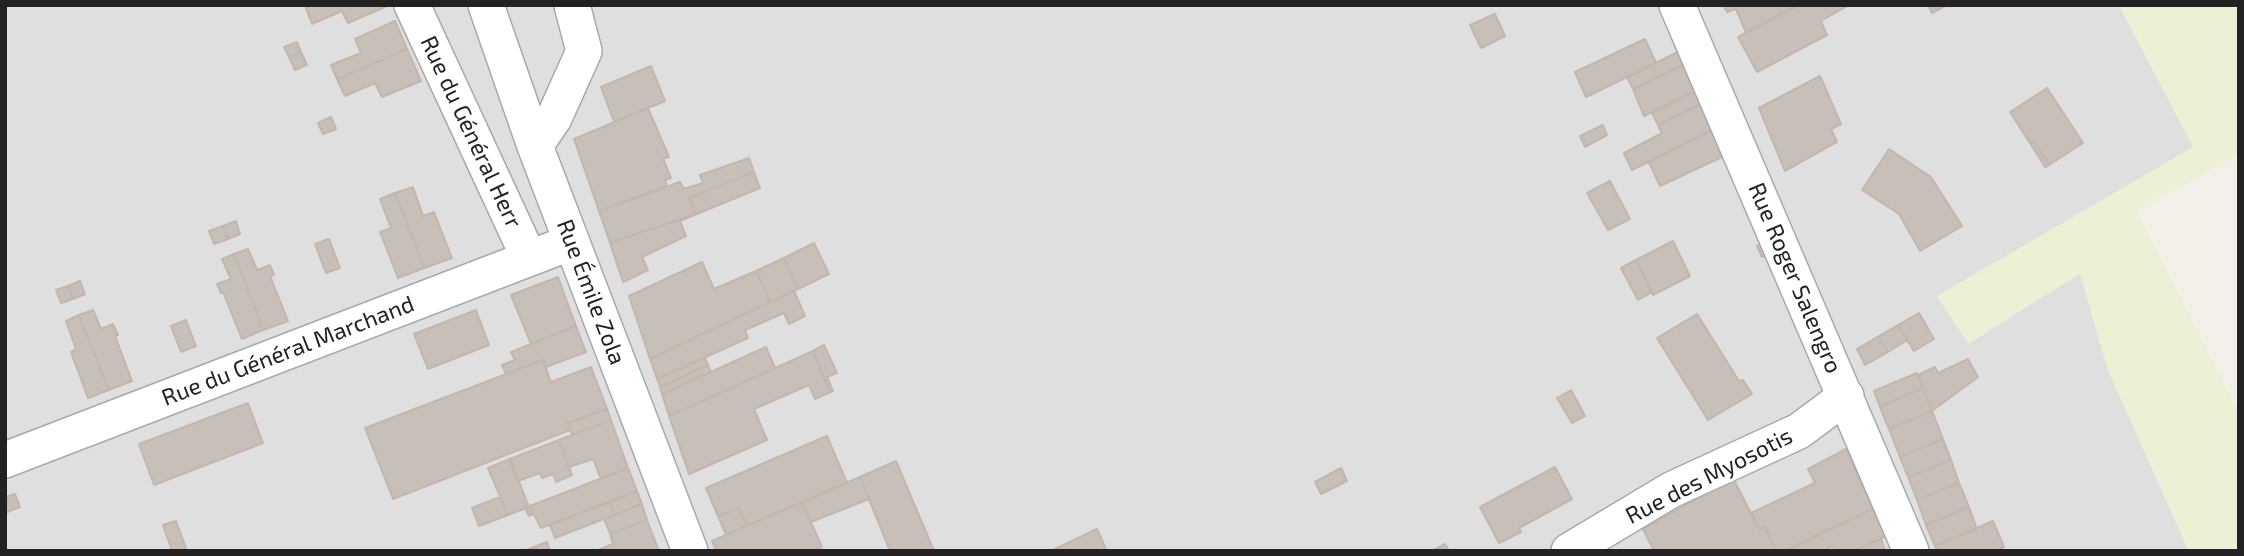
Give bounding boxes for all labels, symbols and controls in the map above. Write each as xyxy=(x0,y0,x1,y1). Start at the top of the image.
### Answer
street label: Rue du Général Herr xyxy=(414,32,528,232)
street label: Rue Roger Salengro xyxy=(1742,179,1848,377)
street label: Rue Émile Zola xyxy=(551,215,631,369)
street label: Rue du Général Marchand xyxy=(158,290,418,412)
street label: Rue des Myosotis xyxy=(1621,422,1797,530)

